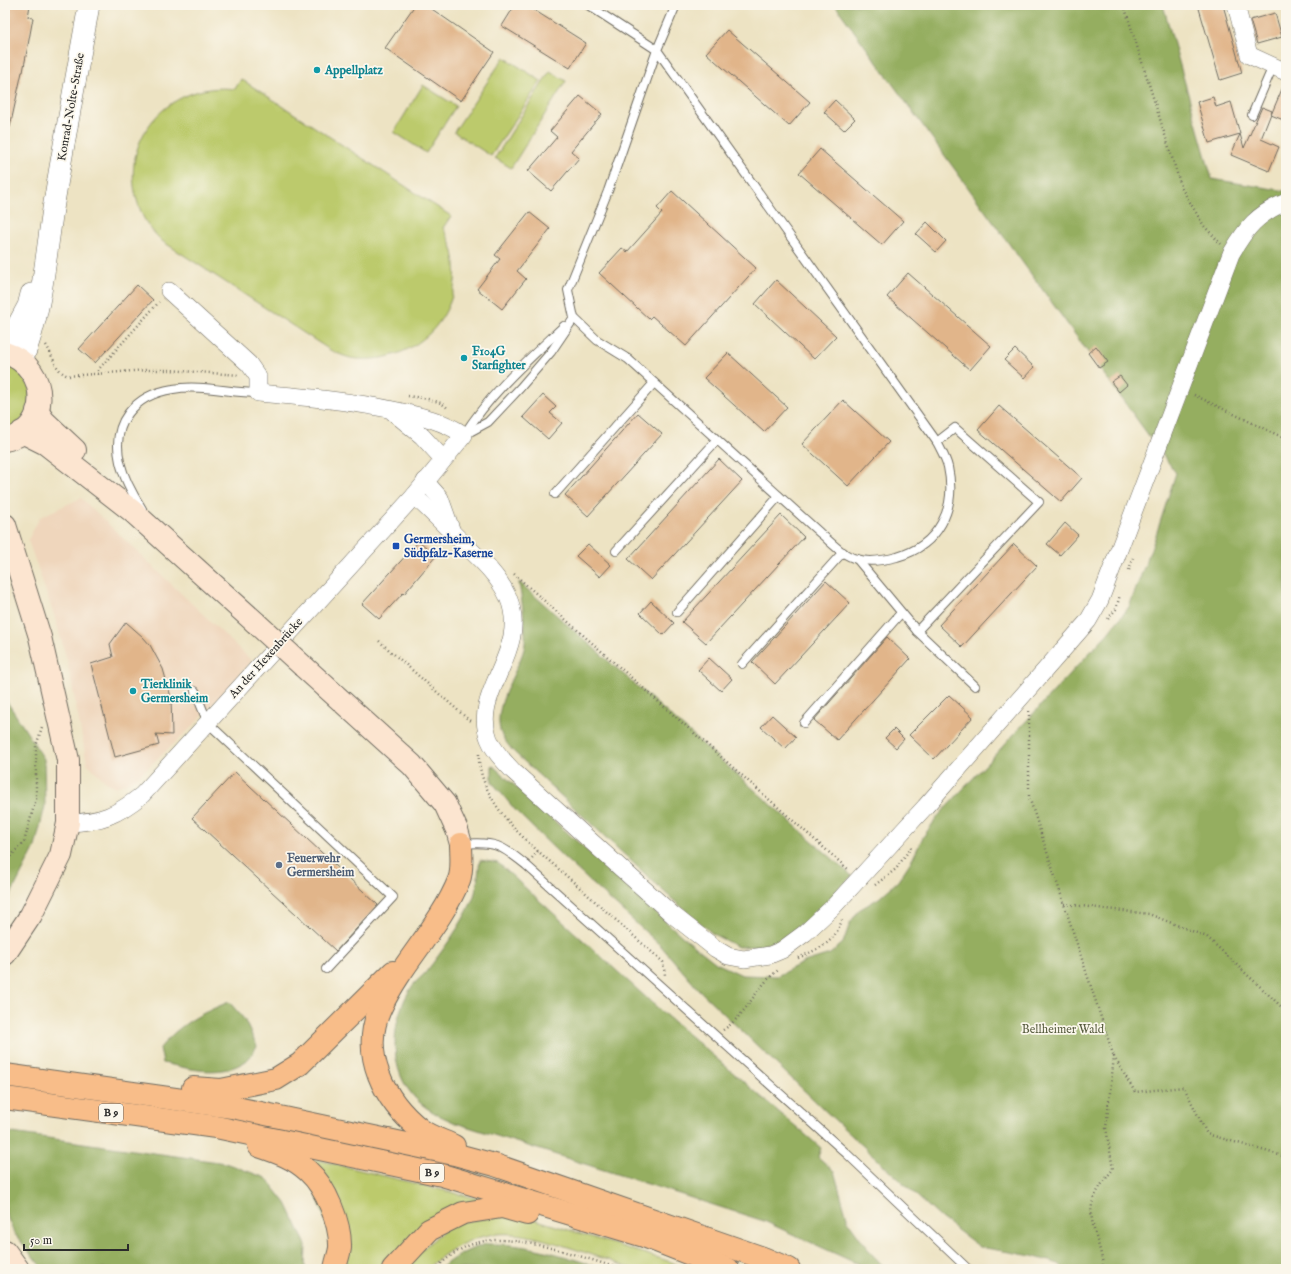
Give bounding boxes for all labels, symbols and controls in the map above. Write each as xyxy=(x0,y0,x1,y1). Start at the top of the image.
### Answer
street label: Konrad-Nolte-Straße xyxy=(54,51,88,162)
place label: Appellplatz xyxy=(324,63,383,79)
marker: Appellplatz xyxy=(312,65,322,75)
place label: F104G Starfighter xyxy=(472,344,526,374)
marker: F104G Starfighter xyxy=(459,353,469,363)
place label: Germersheim, Südpfalz-Kaserne xyxy=(404,532,494,562)
marker: Germersheim, Südpfalz-Kaserne xyxy=(391,541,401,551)
street label: An der Hexenbrücke xyxy=(225,614,306,702)
place label: Tierklinik Germersheim xyxy=(140,677,209,706)
marker: Tierklinik Germersheim xyxy=(128,686,138,696)
place label: Feuerwehr Germersheim xyxy=(287,851,355,880)
marker: Feuerwehr Germersheim xyxy=(274,860,284,870)
park label: Bellheimer Wald xyxy=(1022,1022,1105,1037)
road number: B 9 xyxy=(99,1104,123,1122)
road number: B 9 xyxy=(420,1164,444,1182)
scale bar xyxy=(24,1226,128,1252)
text: 50 m xyxy=(30,1233,52,1248)

